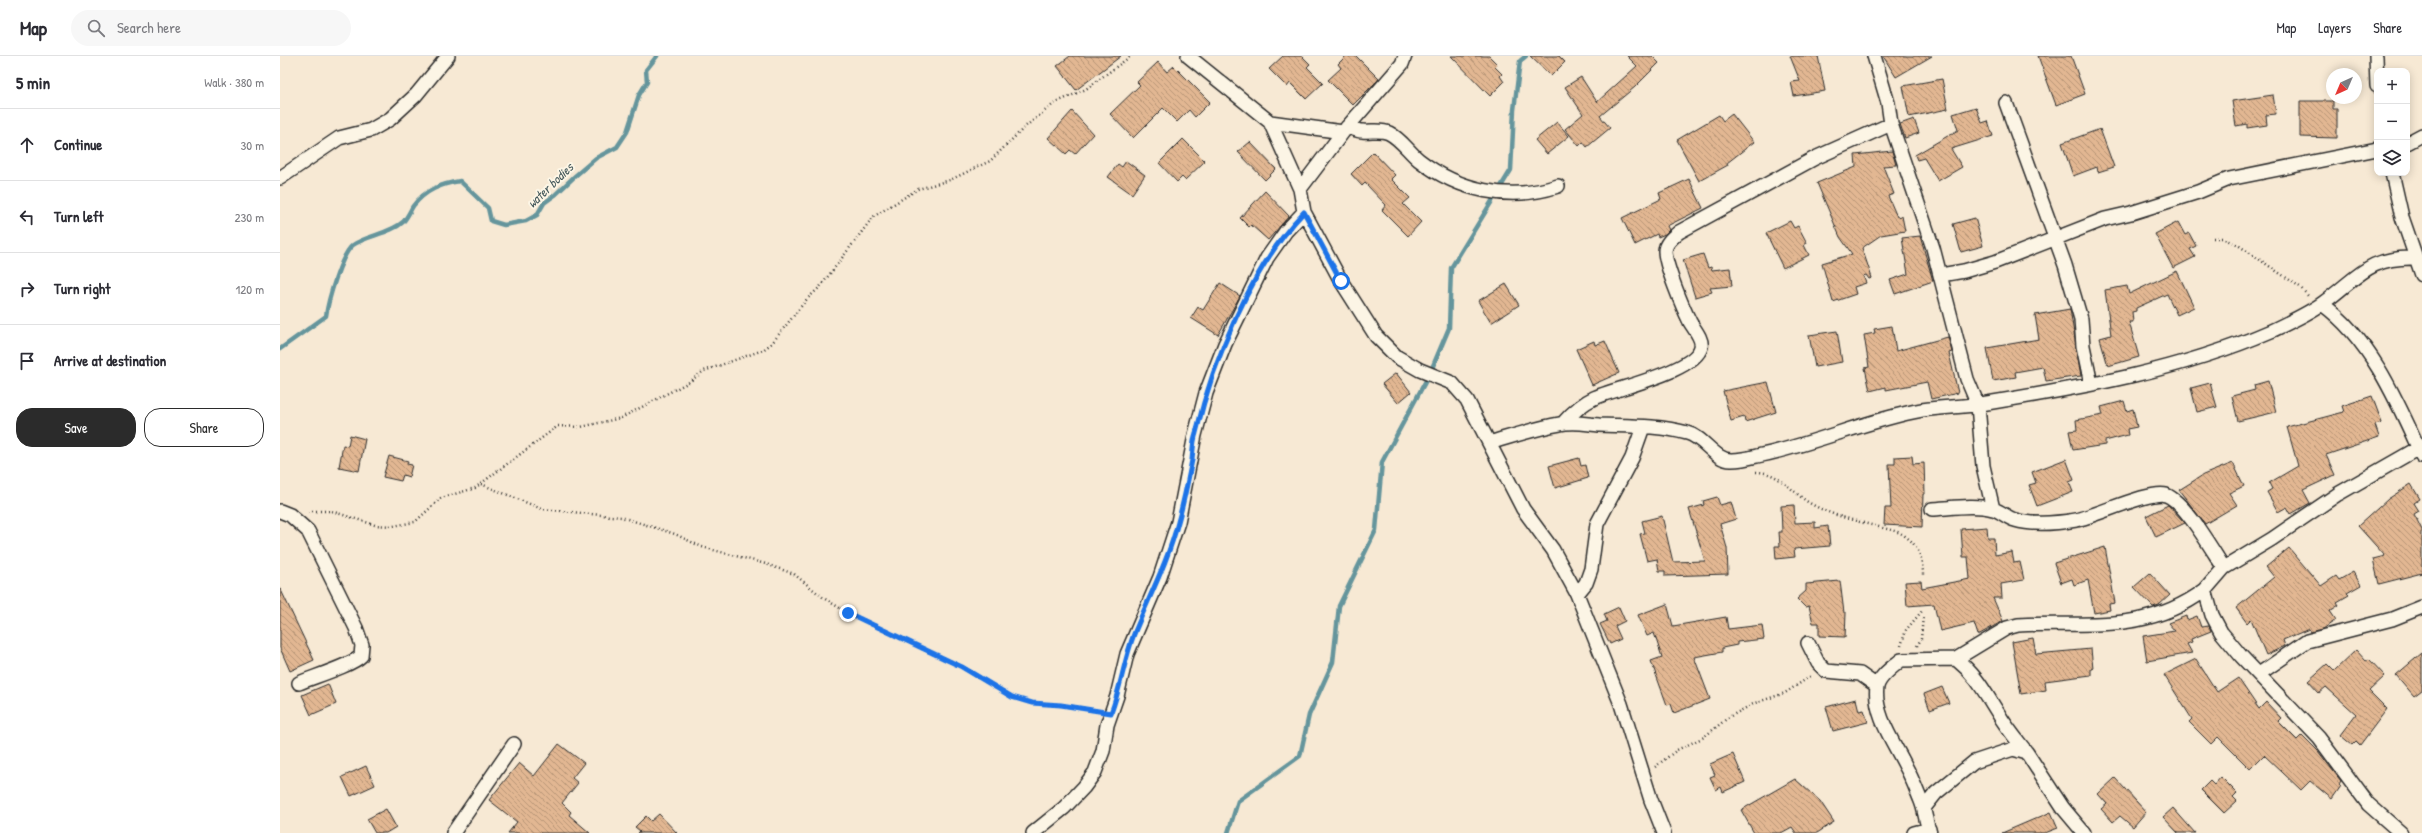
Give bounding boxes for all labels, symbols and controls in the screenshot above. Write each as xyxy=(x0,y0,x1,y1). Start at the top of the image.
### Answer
search box xyxy=(71,10,351,46)
text: Map xyxy=(20,15,47,41)
icon: search xyxy=(85,17,107,39)
text: Search here xyxy=(117,17,181,38)
text: Map xyxy=(2276,18,2296,37)
text: Layers xyxy=(2318,18,2351,37)
text: Share xyxy=(2373,18,2402,37)
north arrow xyxy=(2326,68,2362,104)
map controls xyxy=(2374,68,2410,176)
button: + xyxy=(2374,68,2410,104)
text: 5 min xyxy=(16,71,50,94)
text: Walk · 380 m xyxy=(204,73,264,91)
button: − xyxy=(2374,104,2410,140)
icon: ahead xyxy=(16,134,38,156)
text: Continue xyxy=(54,134,102,155)
text: 30 m xyxy=(241,136,264,154)
button: layers xyxy=(2374,140,2410,176)
water label: water bodies xyxy=(523,158,578,211)
icon: left xyxy=(16,206,38,228)
text: Turn left xyxy=(54,206,104,227)
text: 230 m xyxy=(234,208,264,226)
route start xyxy=(1332,272,1350,290)
icon: right xyxy=(16,278,38,300)
text: Turn right xyxy=(54,278,110,299)
text: 120 m xyxy=(236,280,264,298)
icon: arrive xyxy=(16,350,38,372)
text: Arrive at destination xyxy=(54,350,166,371)
button: Save xyxy=(16,408,136,447)
button: Share xyxy=(144,408,264,447)
route end xyxy=(839,604,857,622)

